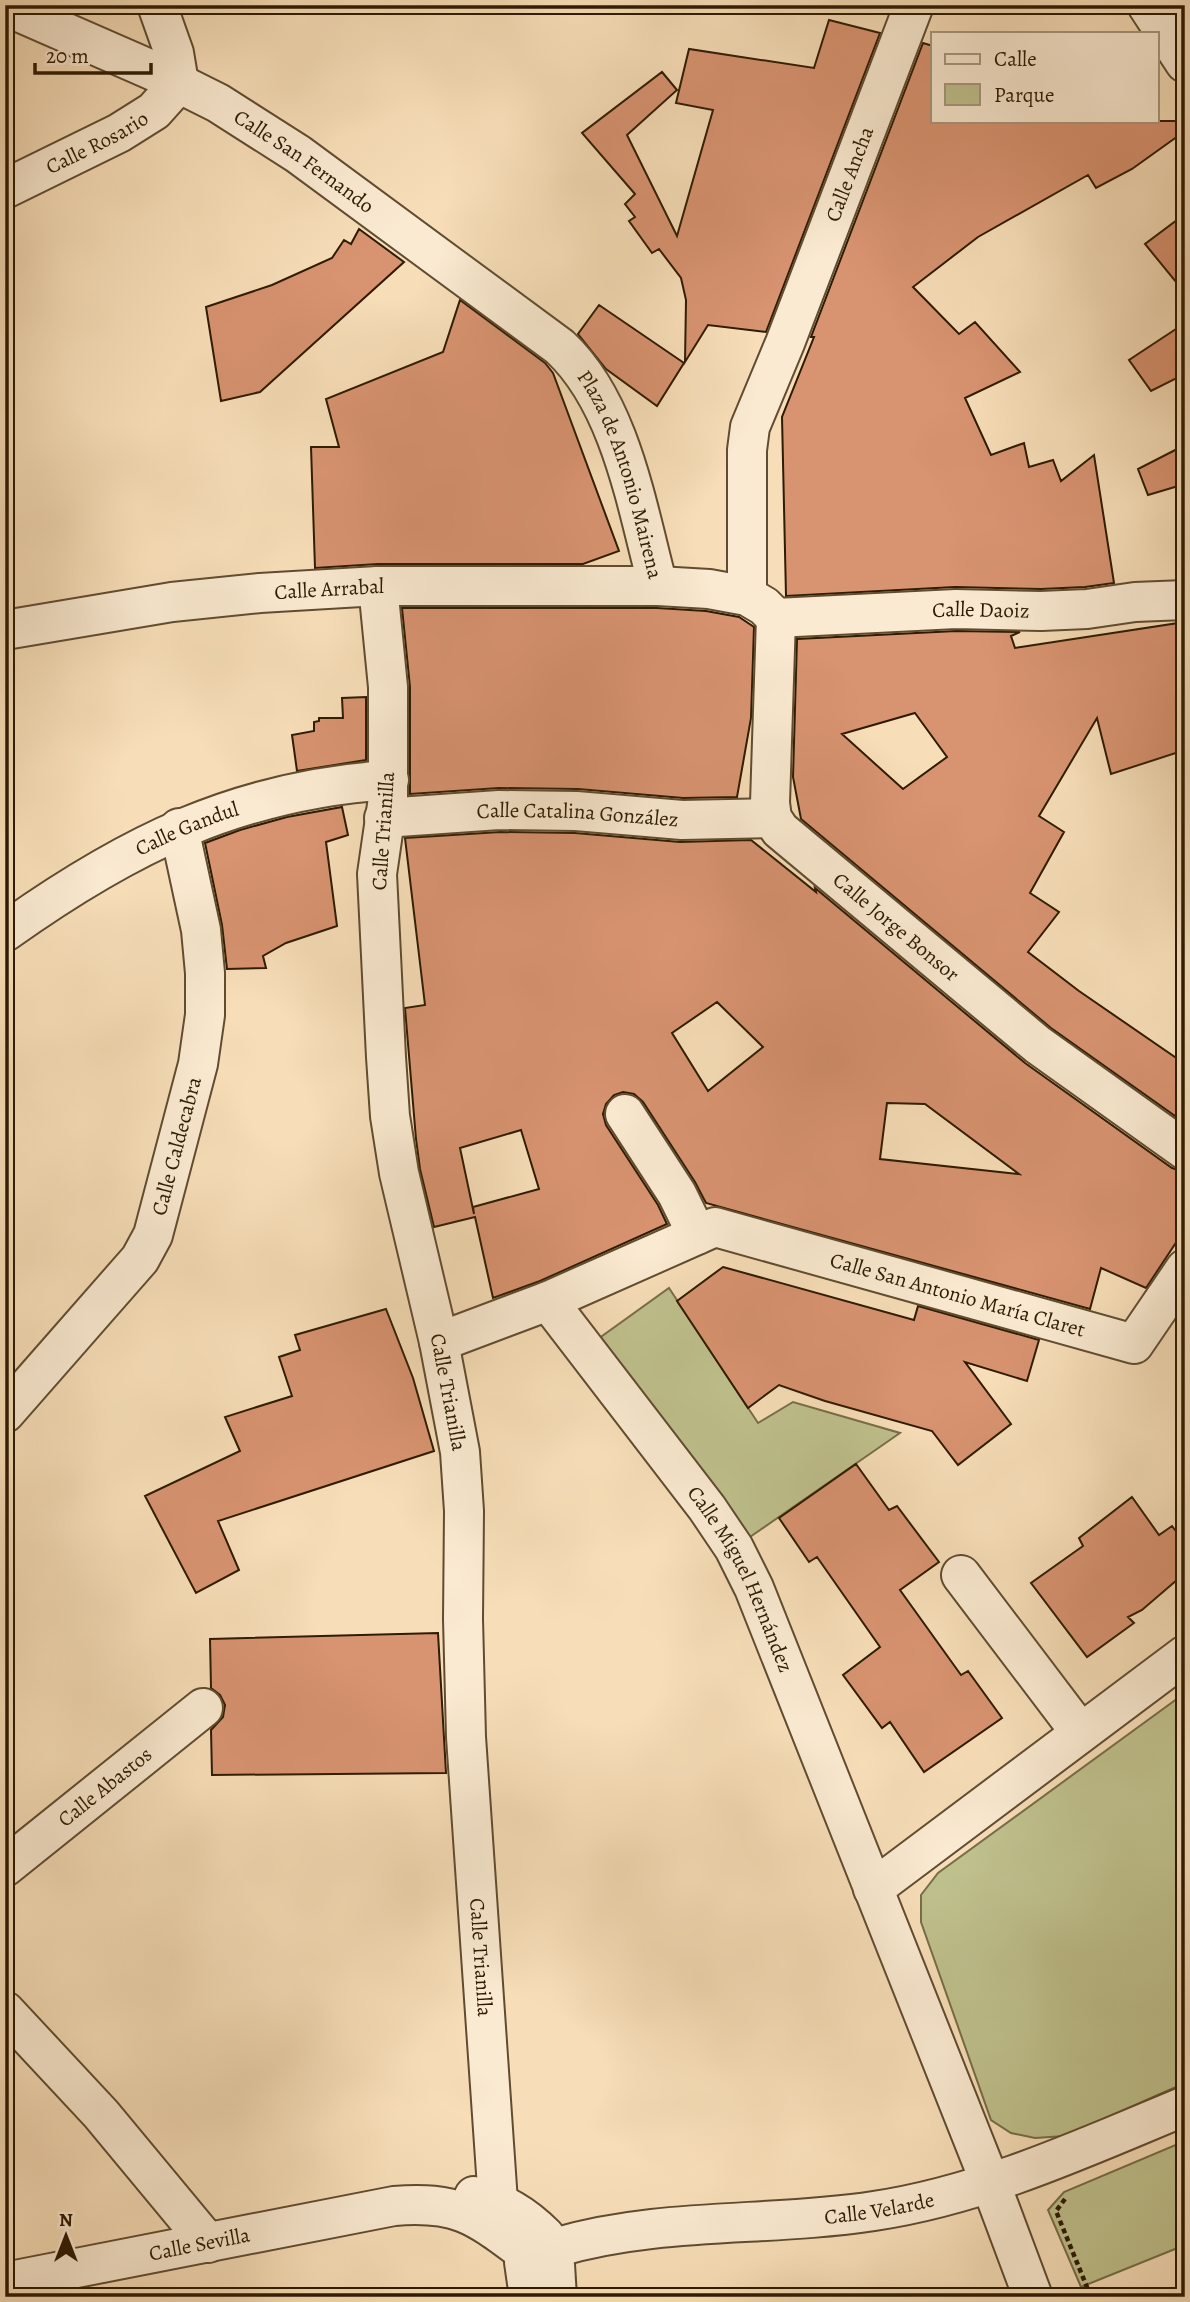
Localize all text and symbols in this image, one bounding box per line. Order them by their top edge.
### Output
scale bar [35,32,150,76]
legend [931,32,1158,122]
text: 20 m [46,42,89,70]
text: Calle [994,45,1037,73]
text: Parque [994,81,1054,109]
street label: Calle San Fernando [229,103,380,220]
street label: Calle Rosario [41,104,154,181]
street label: Calle Ancha [819,122,880,226]
street label: Plaza de Antonio Mairena [571,364,670,582]
street label: Calle Arrabal [273,572,384,606]
street label: Calle Daoiz [931,595,1030,625]
street label: Calle Trianilla [365,771,401,891]
street label: Calle Gandul [130,795,242,863]
street label: Calle Catalina González [476,796,680,834]
street label: Calle Jorge Bonsor [827,866,965,988]
street label: Calle Caldecabra [145,1074,208,1219]
street label: Calle San Antonio María Claret [827,1246,1088,1344]
street label: Calle Trianilla [423,1331,474,1453]
street label: Calle Miguel Hernández [681,1480,800,1676]
street label: Calle Abastos [52,1740,158,1833]
street label: Calle Trianilla [463,1897,499,2018]
street label: Calle Velarde [823,2185,937,2231]
north arrow [32,2200,102,2270]
text: N [59,2207,73,2233]
street label: Calle Sevilla [146,2220,252,2268]

